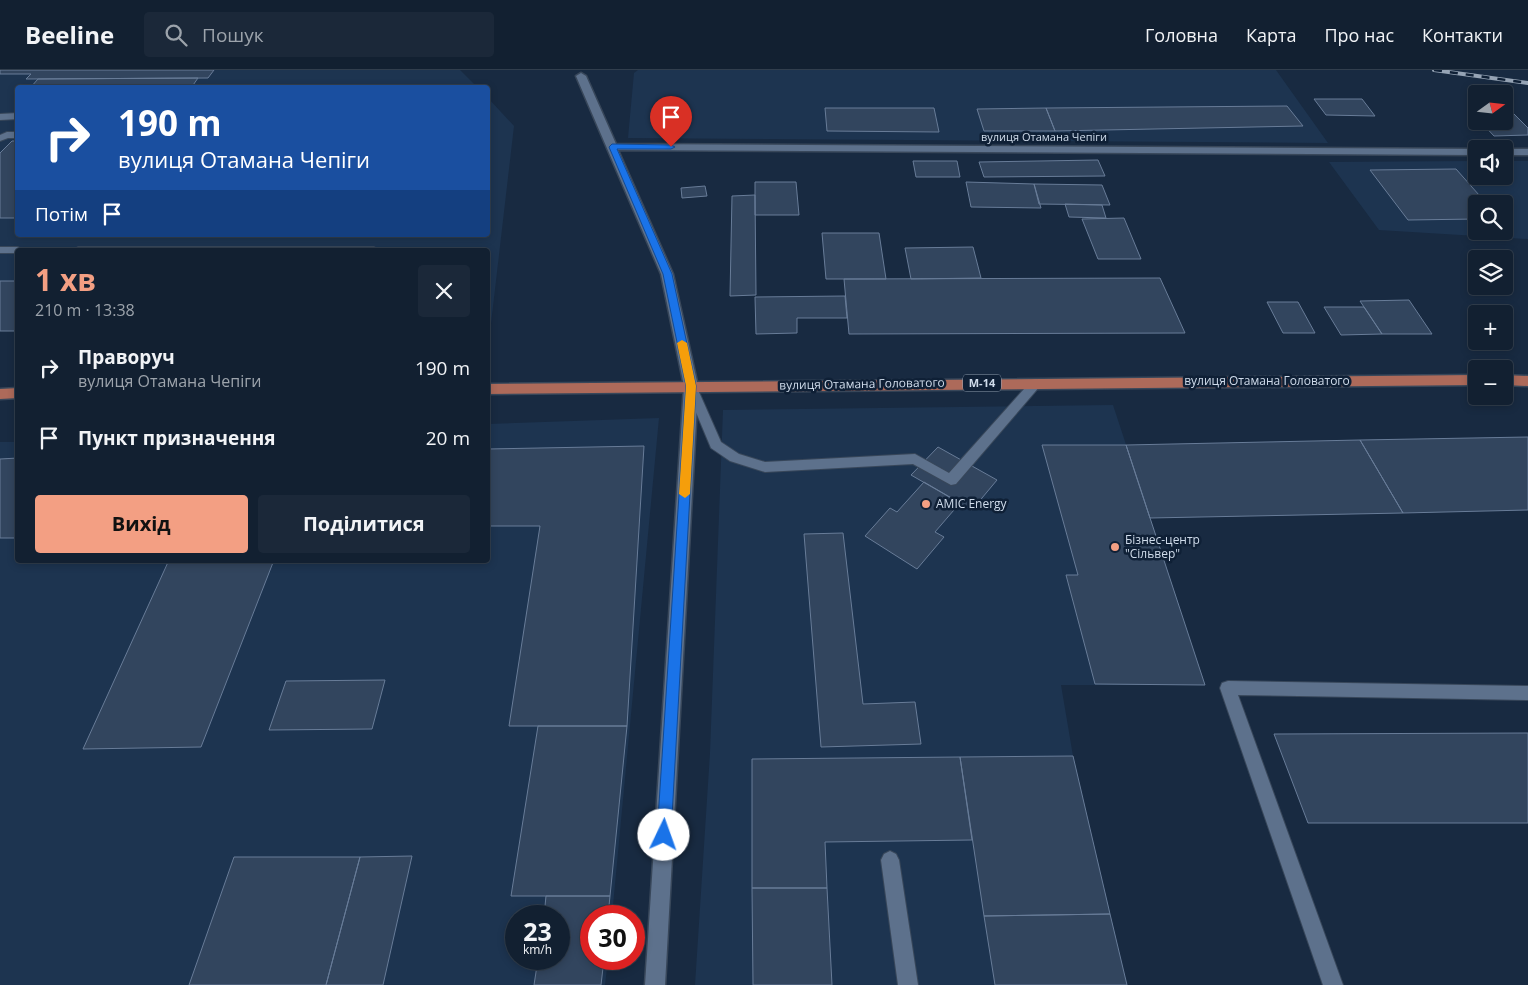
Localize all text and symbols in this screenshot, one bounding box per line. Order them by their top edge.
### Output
search box [144,12,494,57]
text: Beeline [25,18,114,51]
icon: search [162,21,190,49]
text: Пошук [202,22,264,48]
text: Головна [1145,23,1218,47]
text: Карта [1246,23,1296,47]
text: Про нас [1324,23,1394,47]
text: Контакти [1422,23,1503,47]
north arrow [1468,85,1512,130]
map controls [1468,85,1513,405]
pin [650,96,692,147]
text: 190 m [118,99,222,146]
icon: arrive [657,103,685,131]
icon: right [35,105,100,170]
street label: вулиця Отамана Чепіги [981,129,1107,144]
button: sound [1468,140,1513,185]
text: вулиця Отамана Чепіги [118,144,370,174]
button: search [1468,195,1513,240]
icon: arrive [98,200,126,228]
text: Потім [35,201,88,227]
button: layers [1468,250,1513,295]
text: 1 хв [35,259,96,300]
button: close [418,265,470,317]
text: 210 m · 13:38 [35,299,135,321]
button: + [1468,305,1513,350]
text: Праворуч [78,344,175,370]
icon: right [35,354,63,382]
text: 190 m [415,355,470,381]
button: − [1468,360,1513,405]
text: вулиця Отамана Чепіги [78,370,261,392]
street label: вулиця Отамана Головатого [1184,372,1350,389]
street label: вулиця Отамана Головатого [779,374,945,393]
road number: М-14 [963,374,1001,392]
icon: arrive [35,424,63,452]
text: Пункт призначення [78,425,276,451]
text: 20 m [426,425,470,451]
button: Вихід [35,495,248,553]
button: Поділитися [258,495,470,553]
place label: AMIC Energy [936,495,1008,512]
marker: AMIC Energy [920,498,932,510]
place label: Бізнес-центр "Сільвер" [1125,531,1200,562]
marker: Бізнес-центр "Сільвер" [1109,541,1121,553]
position arrow [637,808,689,860]
speed limit sign: 30 [580,905,645,970]
text: 23 [523,914,552,948]
text: km/h [523,941,552,958]

